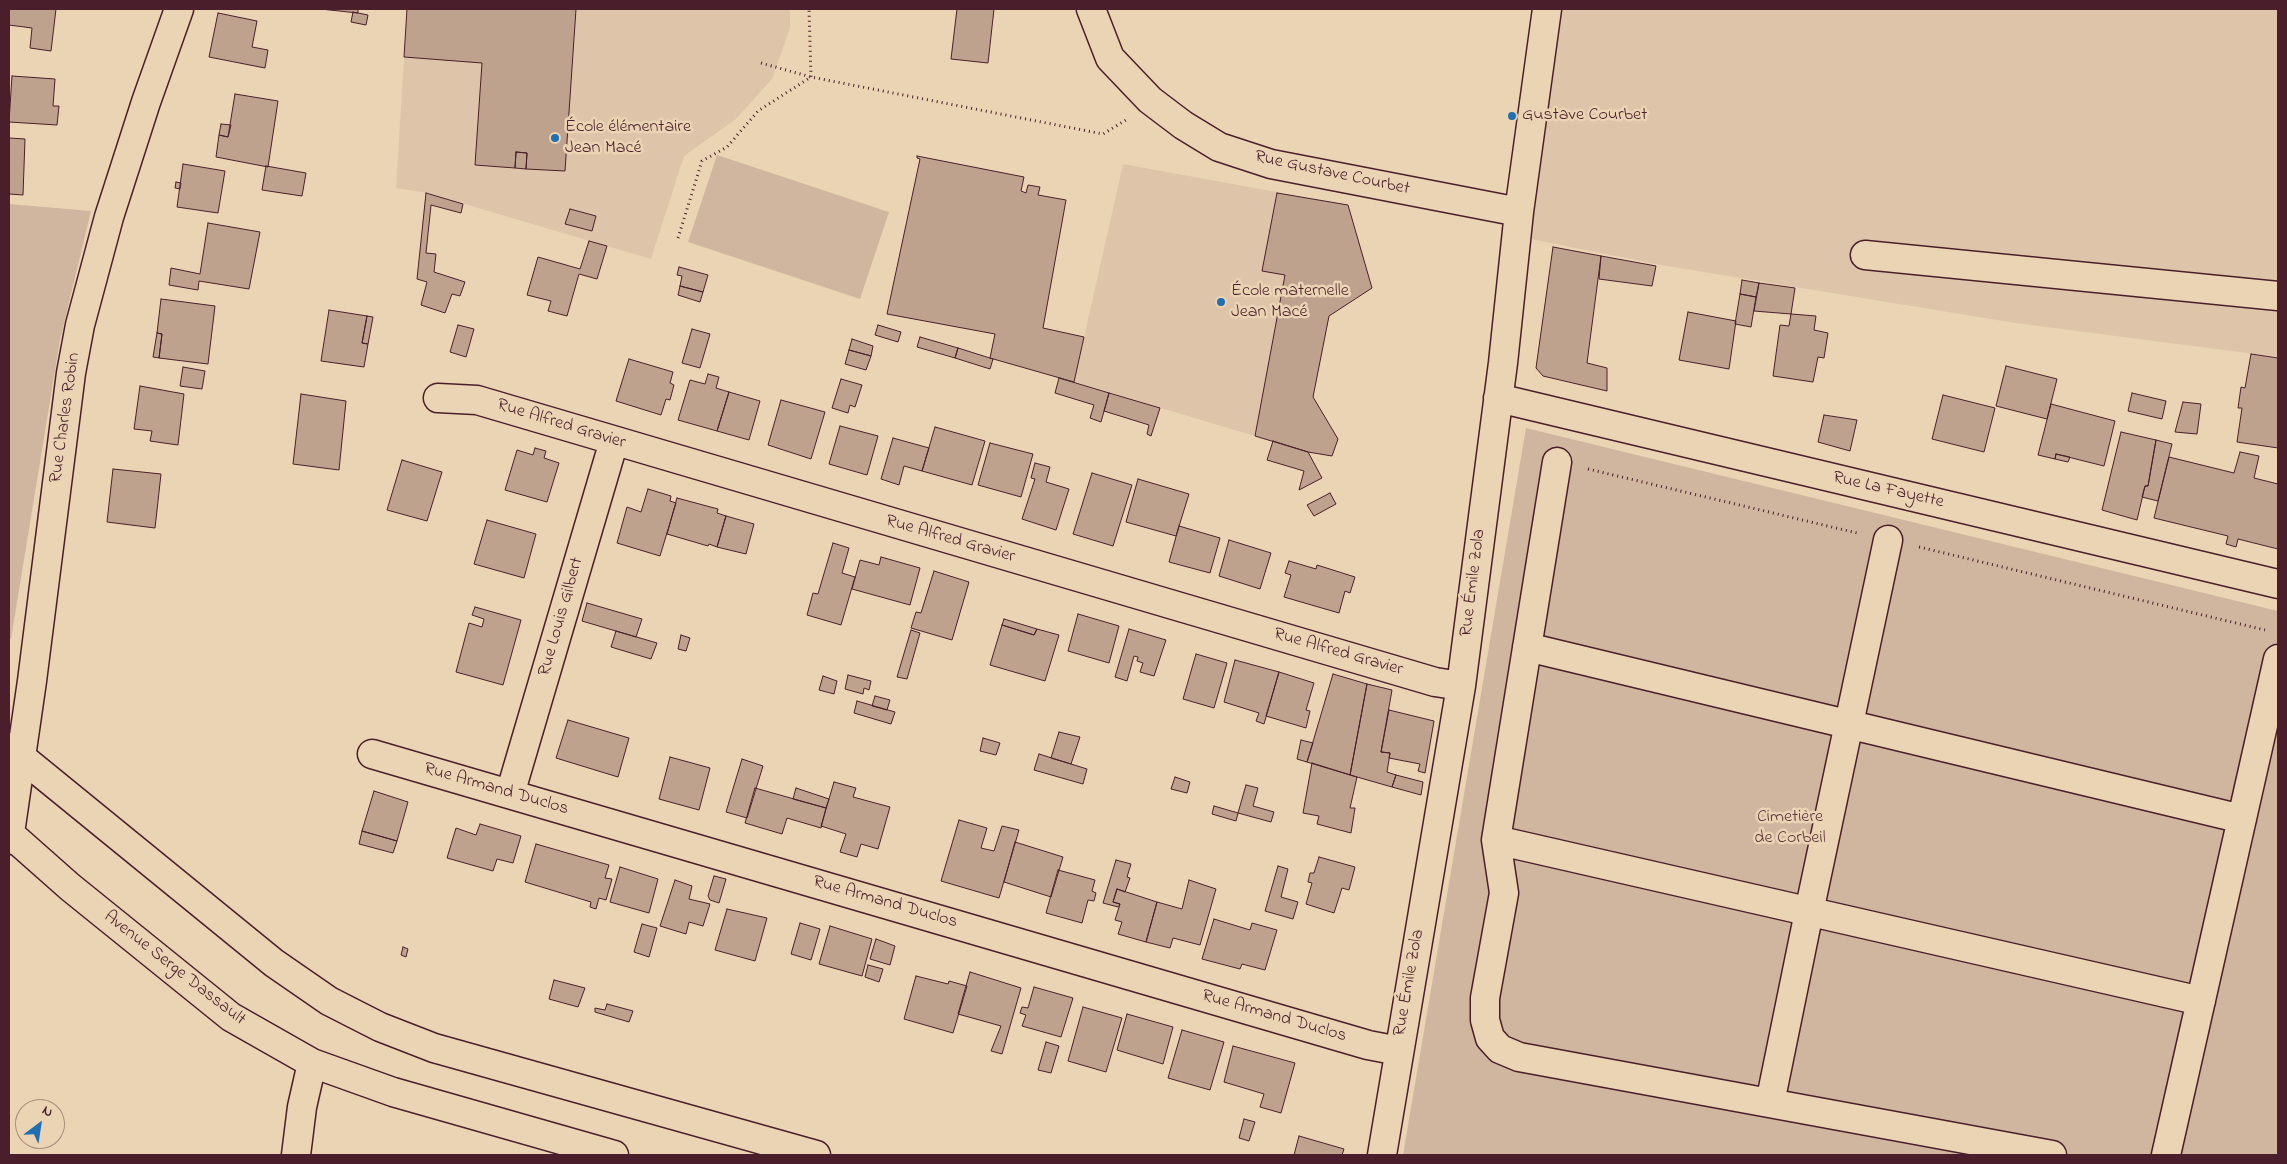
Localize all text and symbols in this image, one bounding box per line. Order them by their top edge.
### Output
place label: Gustave Courbet [1522,105,1647,127]
marker: Gustave Courbet [1506,110,1518,122]
place label: École élémentaire Jean Macé [565,117,691,160]
marker: École élémentaire Jean Macé [549,132,561,144]
street label: Rue Gustave Courbet [1253,147,1411,201]
place label: École maternelle Jean Macé [1231,281,1349,324]
marker: École maternelle Jean Macé [1215,296,1227,308]
street label: Rue Charles Robin [46,351,86,485]
street label: Rue Alfred Gravier [494,395,628,455]
street label: Rue La Fayette [1830,468,1946,514]
street label: Rue Alfred Gravier [883,511,1017,569]
street label: Rue Émile Zola [1457,528,1491,638]
street label: Rue Louis Gilbert [535,555,589,679]
street label: Rue Alfred Gravier [1271,624,1405,682]
street label: Rue Armand Duclos [421,759,571,821]
park label: Cimetière de Corbeil [1754,807,1826,850]
street label: Rue Armand Duclos [810,872,960,934]
street label: Avenue Serge Dassault [99,907,249,1031]
street label: Rue Émile Zola [1390,928,1430,1038]
street label: Rue Armand Duclos [1199,986,1349,1048]
north arrow [15,1099,65,1149]
text: N [38,1100,57,1123]

